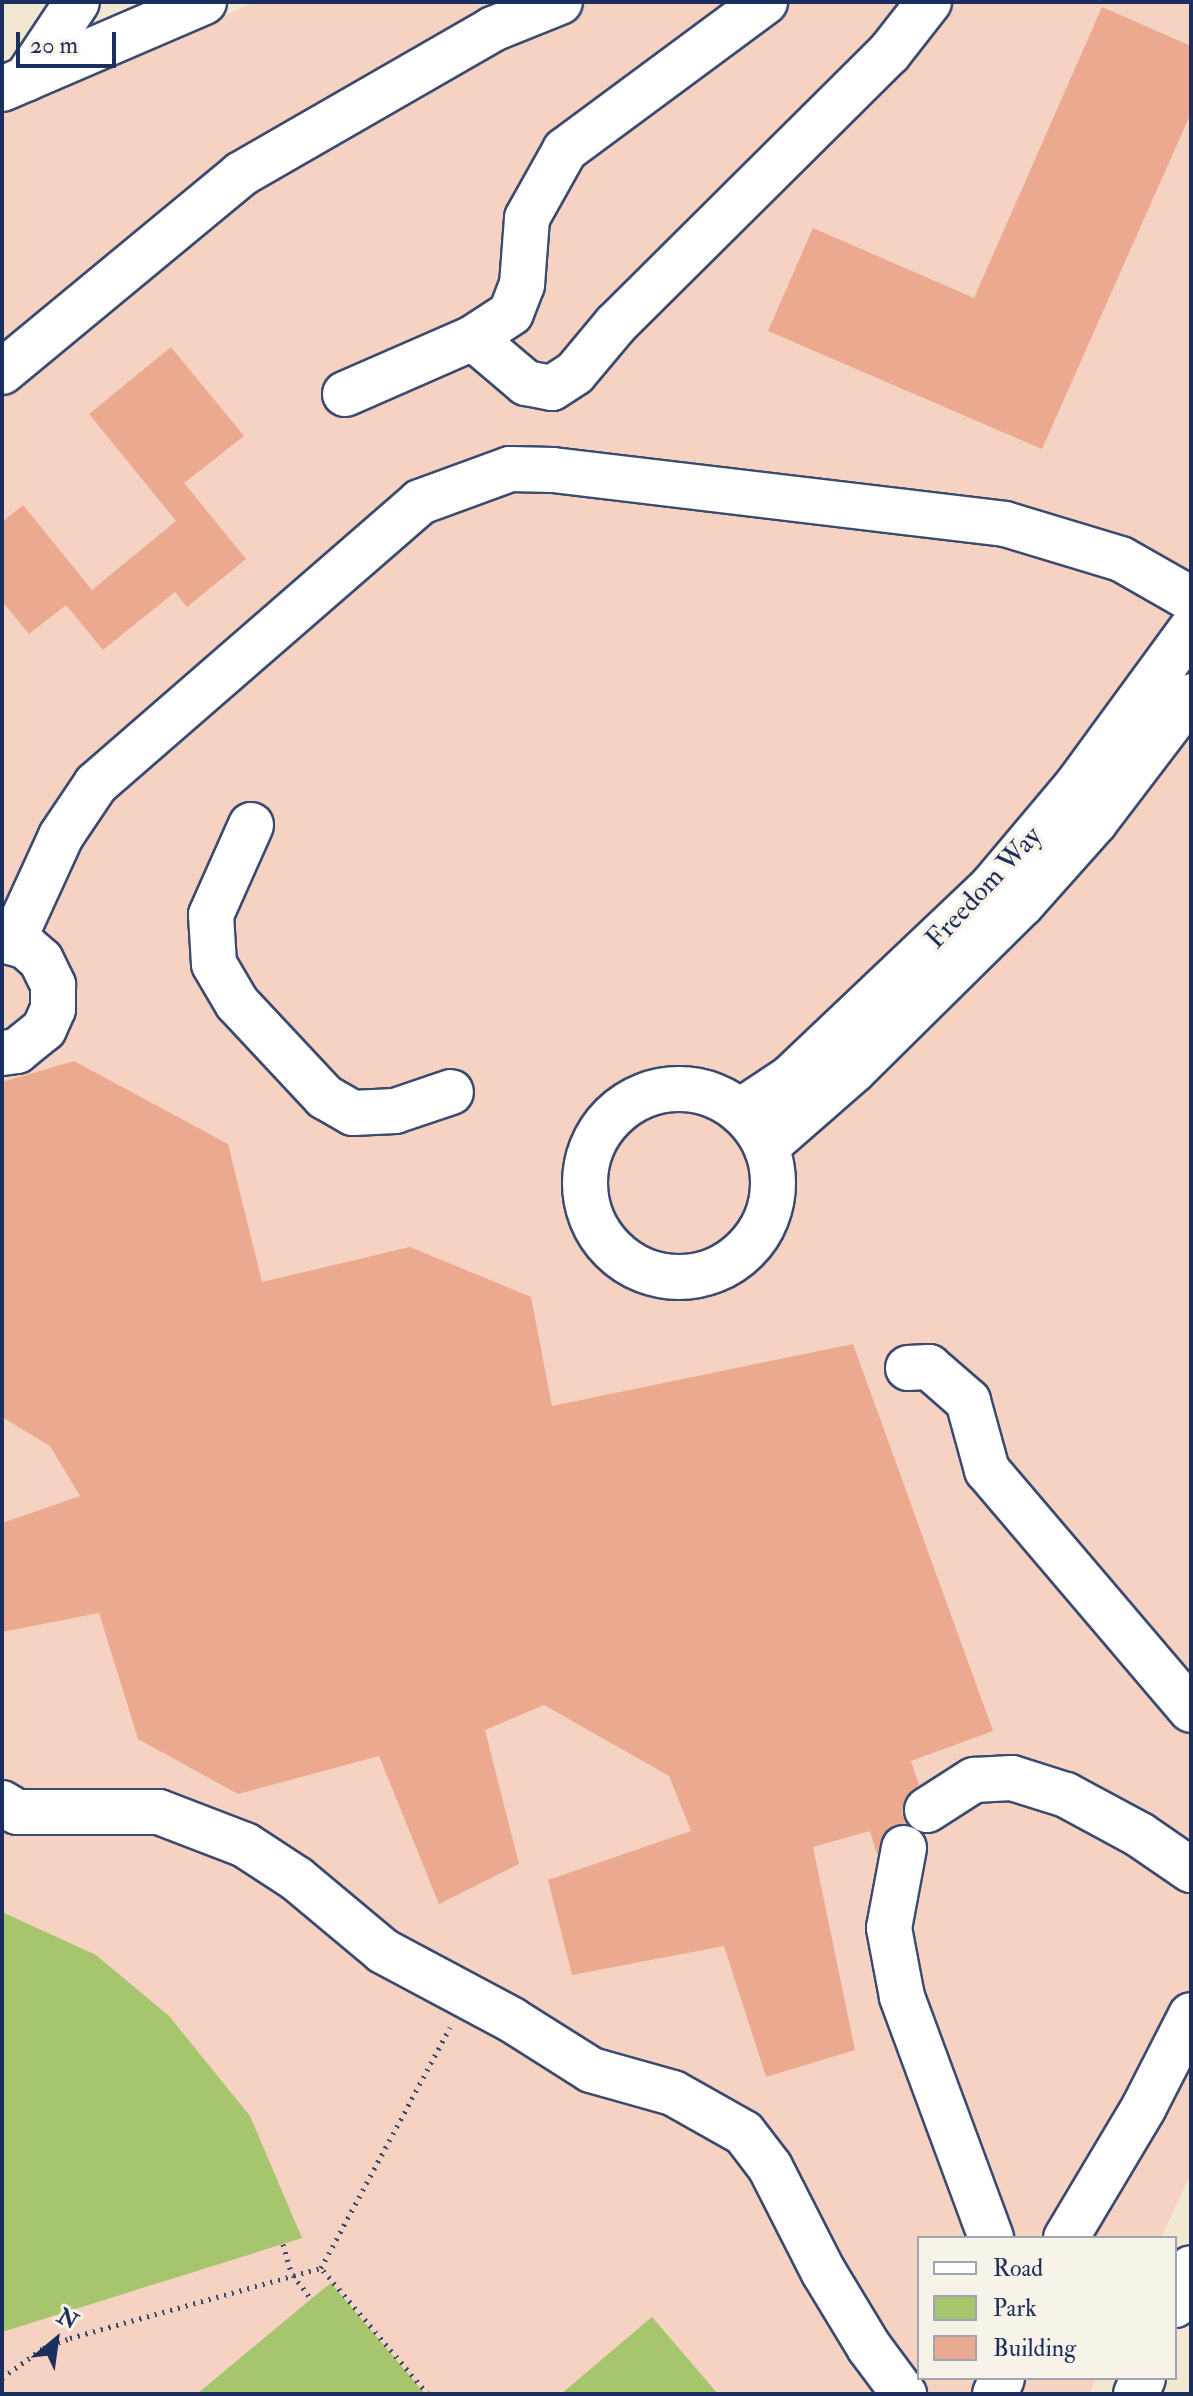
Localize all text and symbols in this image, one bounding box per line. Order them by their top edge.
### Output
scale bar [20,16,120,66]
text: 20 m [30,30,78,61]
street label: Freedom Way [919,820,1049,956]
legend [917,2236,1177,2380]
text: Road [993,2253,1043,2284]
text: Park [993,2293,1037,2324]
north arrow [16,2300,96,2380]
text: N [52,2302,83,2336]
text: Building [993,2333,1076,2364]

